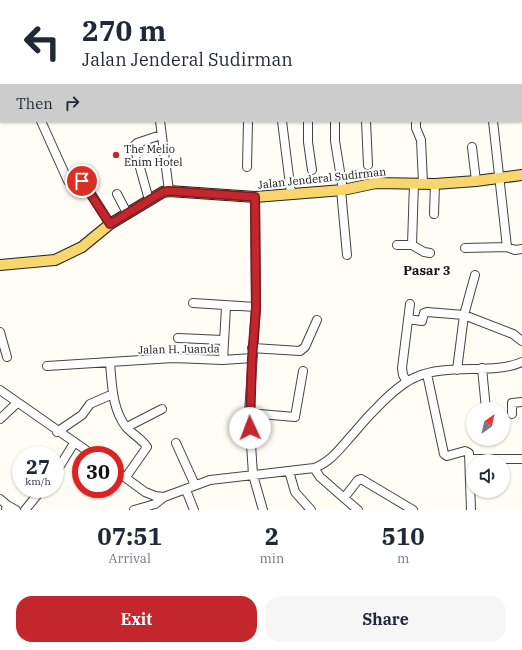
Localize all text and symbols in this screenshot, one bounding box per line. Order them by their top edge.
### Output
text: 270 m [82,12,166,49]
icon: left [16,16,68,68]
text: Jalan Jenderal Sudirman [82,48,293,71]
icon: right [61,92,83,114]
text: Then [16,94,53,113]
place label: The Melio Enim Hotel [124,142,183,169]
marker: The Melio Enim Hotel [111,150,121,160]
pin [65,164,99,198]
street label: Jalan Jenderal Sudirman [257,164,387,192]
icon: arrive [71,170,93,192]
district label: Pasar 3 [403,262,451,279]
street label: Jalan H. Juanda [138,341,220,357]
north arrow [466,402,510,446]
map controls [466,402,510,498]
position arrow [229,407,271,449]
speed limit sign: 30 [72,446,124,498]
text: 27 [26,453,50,480]
button: sound [466,454,510,498]
text: km/h [25,475,51,488]
text: 07:51 [97,520,162,552]
text: 2 [265,520,279,552]
text: 510 [382,520,425,552]
text: Arrival [109,550,151,567]
text: min [259,550,284,567]
text: m [397,550,409,567]
button: Exit [16,596,257,642]
button: Share [265,596,506,642]

